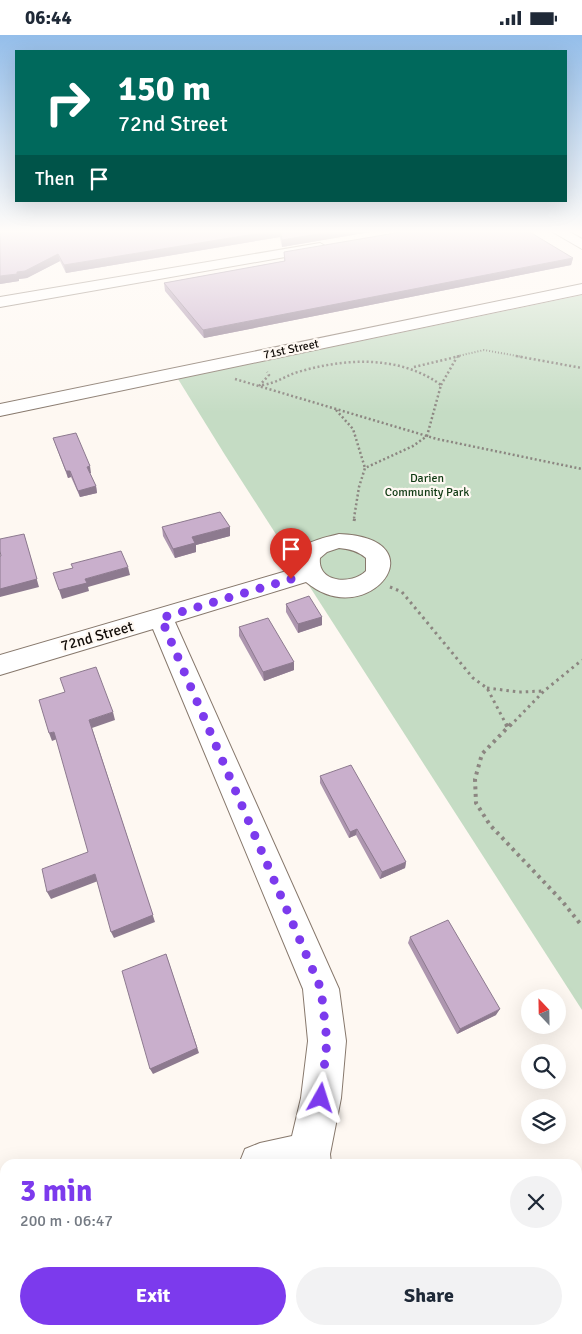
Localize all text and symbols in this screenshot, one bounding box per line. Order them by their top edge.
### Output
text: 06:44 [25,6,72,30]
text: 150 m [118,67,211,110]
icon: right [35,70,100,135]
text: 72nd Street [118,110,228,137]
icon: arrive [85,165,113,193]
text: Then [35,167,75,191]
street label: 71st Street [262,336,320,363]
park label: Darien Community Park [385,471,469,500]
pin [270,528,312,579]
icon: arrive [277,535,305,563]
street label: 72nd Street [59,617,135,655]
north arrow [521,989,566,1034]
map controls [521,989,566,1144]
button: search [521,1044,566,1089]
position arrow [294,1071,346,1123]
button: layers [521,1099,566,1144]
text: 3 min [20,1173,92,1210]
button: close [510,1176,562,1228]
text: 200 m · 06:47 [20,1211,113,1231]
button: Exit [20,1267,286,1325]
button: Share [296,1267,562,1325]

